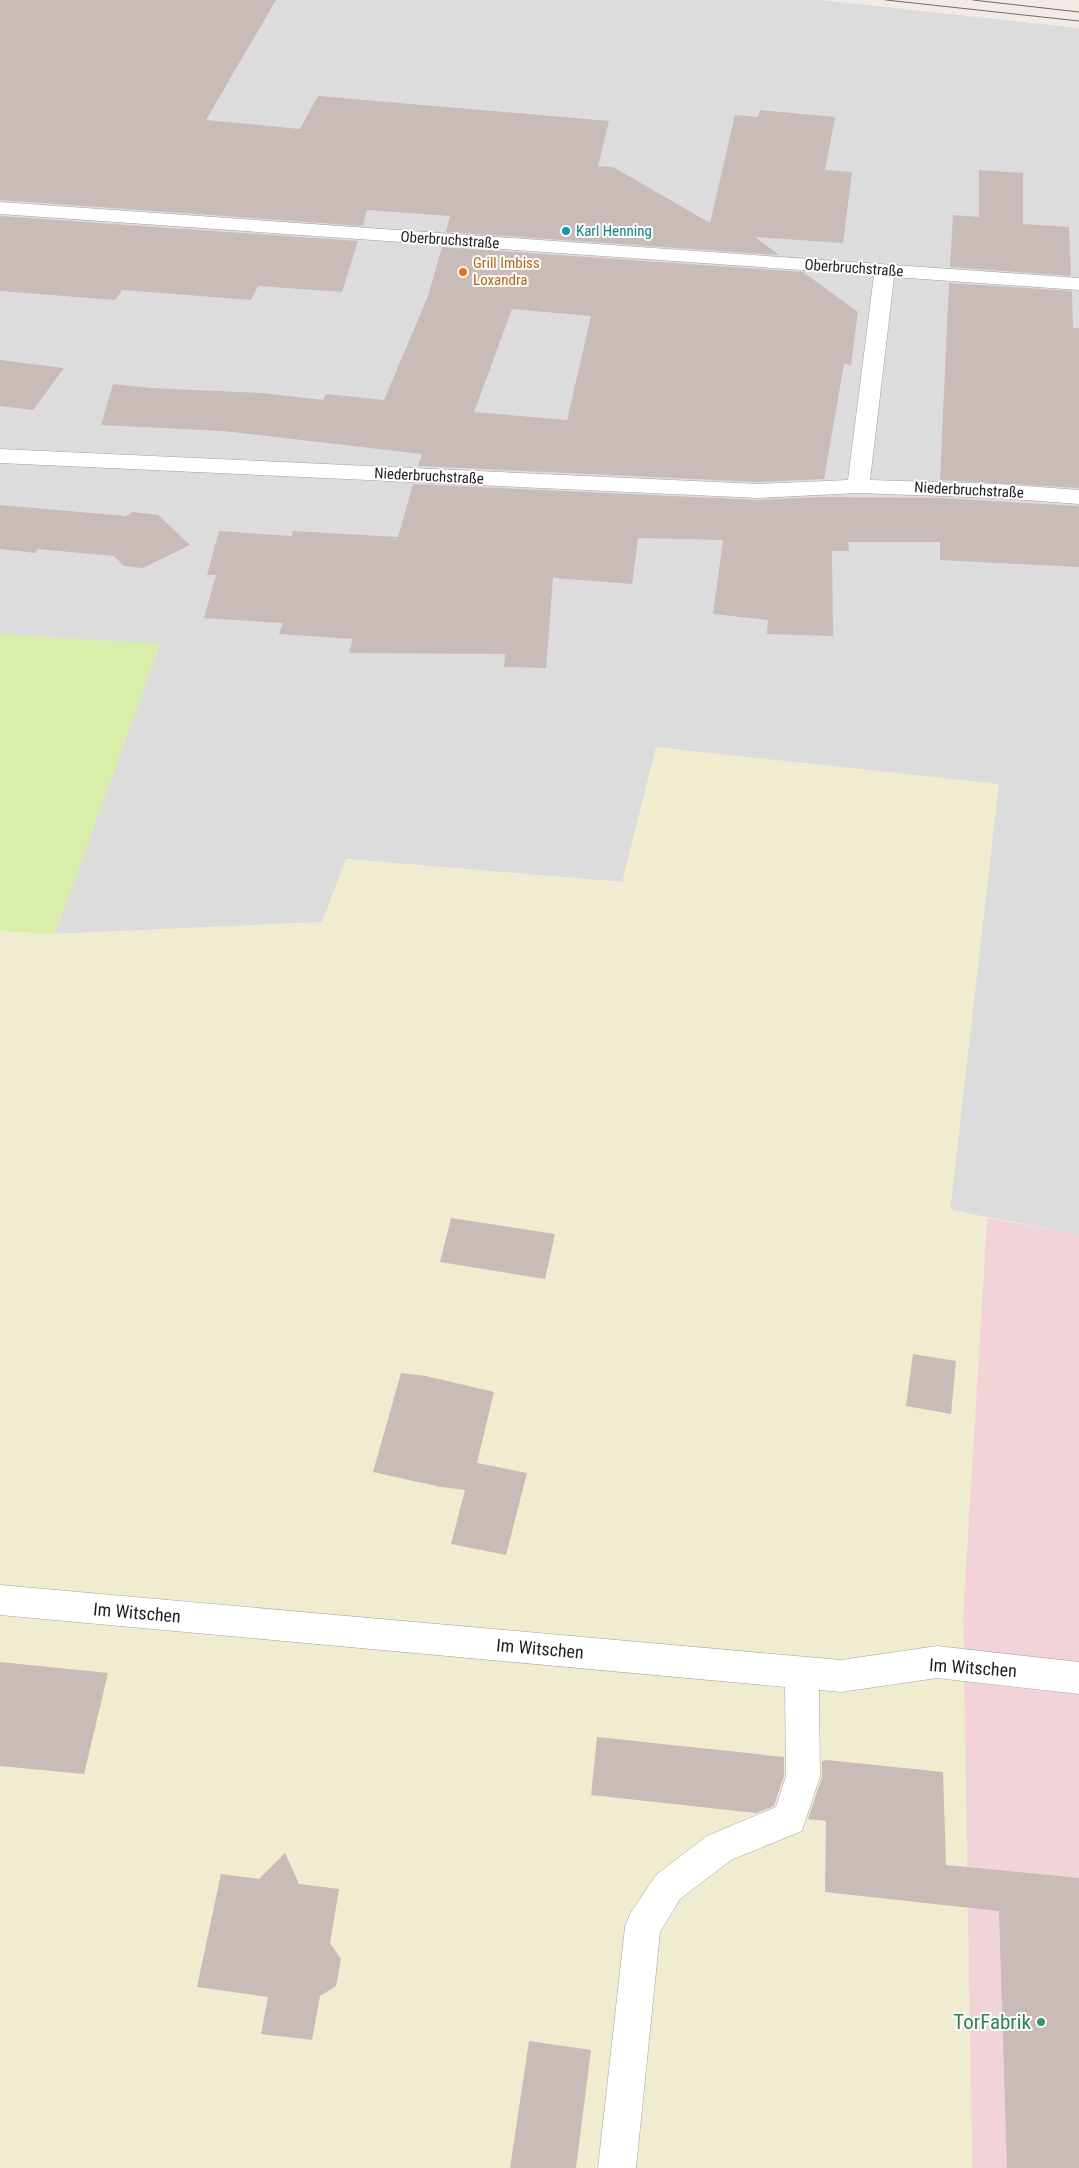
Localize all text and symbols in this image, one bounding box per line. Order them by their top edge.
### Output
place label: Karl Henning [576,222,652,240]
marker: Karl Henning [560,225,572,237]
street label: Oberbruchstraße [400,228,500,252]
place label: Grill Imbiss Loxandra [473,254,540,289]
street label: Oberbruchstraße [804,256,904,280]
marker: Grill Imbiss Loxandra [457,266,469,278]
street label: Niederbruchstraße [374,464,484,488]
street label: Niederbruchstraße [914,478,1024,502]
street label: Im Witschen [92,1598,182,1627]
street label: Im Witschen [495,1634,585,1663]
street label: Im Witschen [929,1654,1018,1681]
place label: TorFabrik [953,2010,1032,2034]
marker: TorFabrik [1035,2016,1047,2028]

